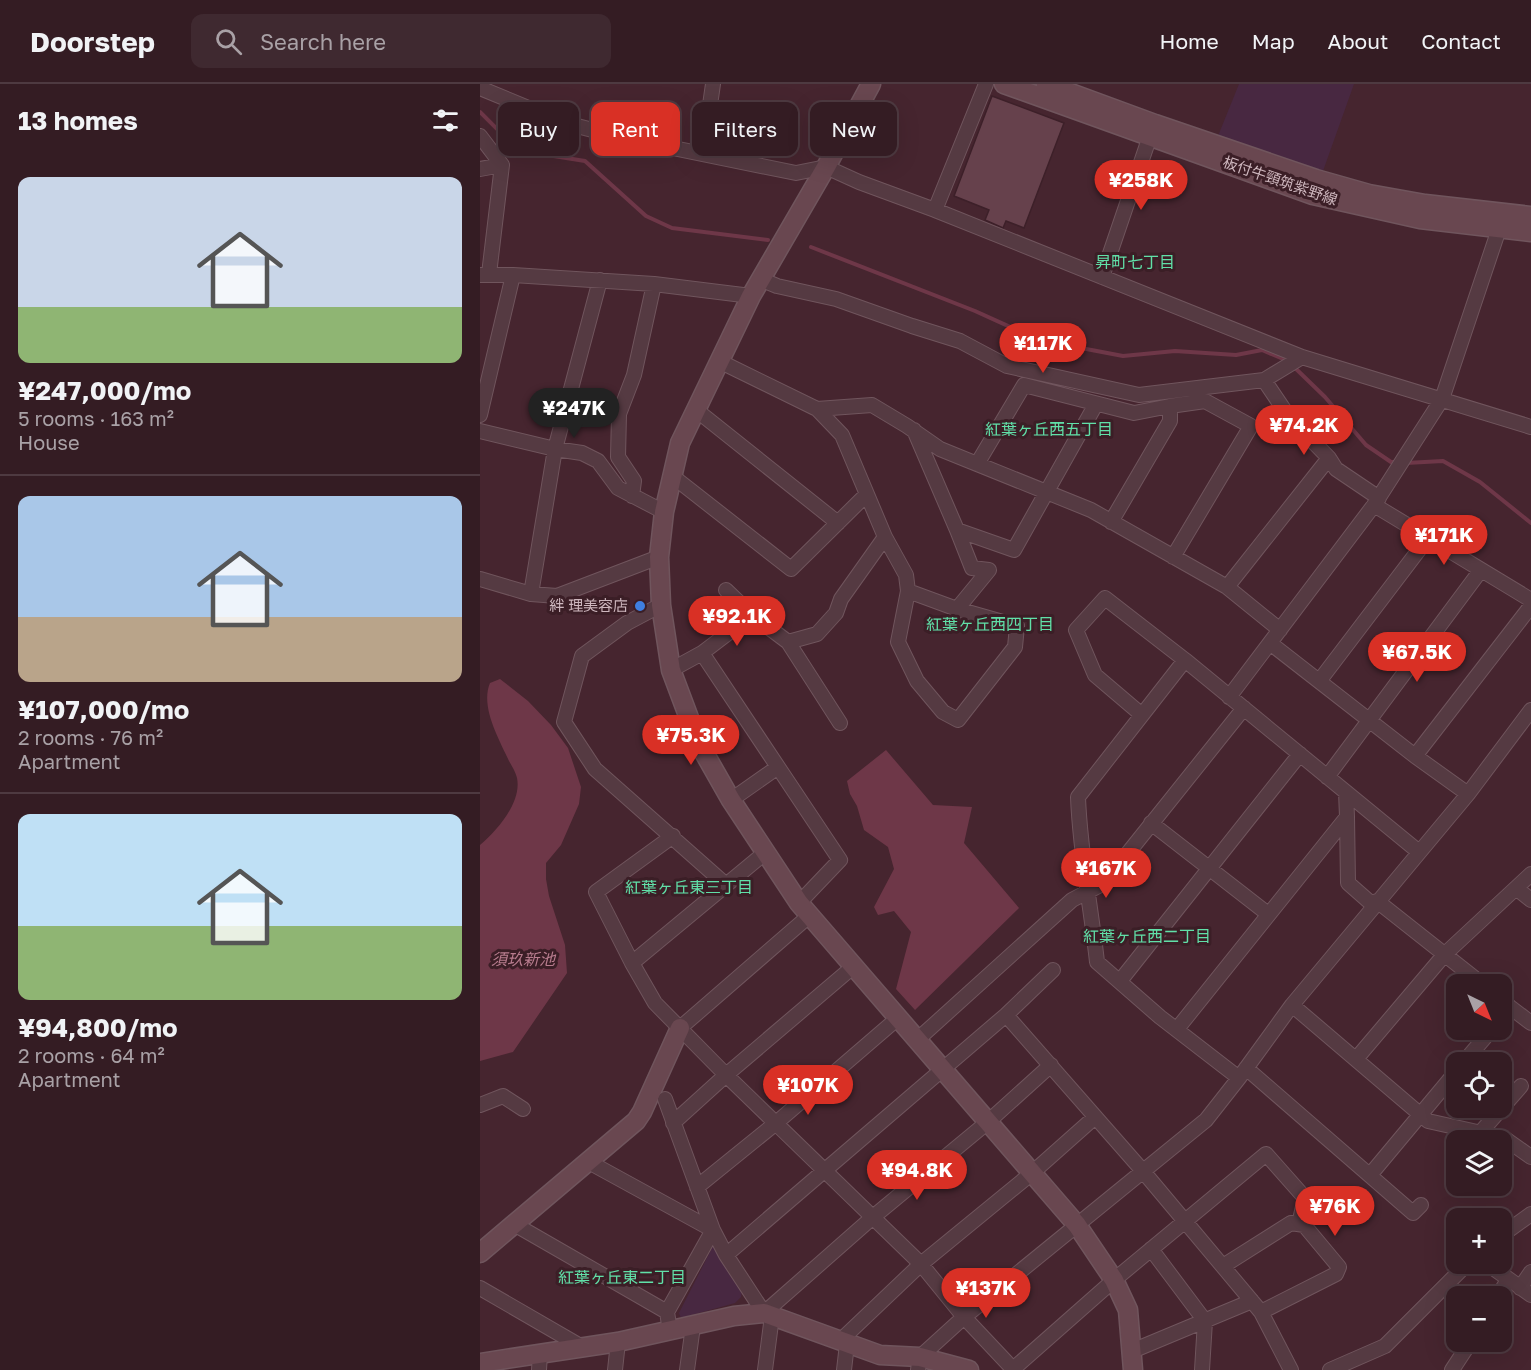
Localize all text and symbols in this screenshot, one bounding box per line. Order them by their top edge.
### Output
search box [191,14,611,68]
text: Doorstep [30,25,155,58]
icon: search [212,25,245,58]
text: Search here [260,28,386,55]
text: Home [1159,28,1219,54]
text: Map [1252,28,1295,54]
text: About [1328,28,1388,54]
text: Contact [1421,28,1501,54]
chip: Buy [498,102,579,156]
chip: Rent [591,102,680,156]
chip: Filters [692,102,798,156]
chip: New [810,102,897,156]
icon: filters [429,104,462,137]
text: 13 homes [18,105,138,136]
street label: 板付牛頸筑紫野線 [1221,152,1340,208]
pin: ¥258K [1099,160,1183,211]
text: ¥258K [1109,167,1173,191]
icon: home [186,216,294,324]
district label: 昇町七丁目 [1095,252,1175,272]
pin: ¥117K [1001,323,1085,374]
text: ¥117K [1013,330,1073,354]
text: ¥247,000/mo [18,375,191,406]
pin: ¥247K [532,388,616,439]
text: ¥247K [542,395,606,419]
pin: ¥74.2K [1255,405,1353,456]
text: 5 rooms · 163 m² [18,406,174,430]
text: ¥74.2K [1269,412,1339,436]
district label: 紅葉ヶ丘西五丁目 [985,419,1113,439]
text: House [18,430,80,454]
pin: ¥171K [1402,515,1486,566]
text: ¥171K [1414,522,1474,546]
icon: home [186,535,294,643]
place label: 絆 理美容店 [549,596,628,614]
pin: ¥92.1K [688,596,786,647]
marker: 絆 理美容店 [633,599,647,613]
text: ¥92.1K [702,603,772,627]
district label: 紅葉ヶ丘西四丁目 [926,614,1054,634]
pin: ¥67.5K [1368,632,1466,683]
text: ¥67.5K [1382,639,1452,663]
text: ¥107,000/mo [18,694,189,725]
pin: ¥75.3K [642,715,740,766]
text: ¥75.3K [656,722,726,746]
text: 2 rooms · 76 m² [18,725,163,749]
text: Apartment [18,749,121,773]
pin: ¥167K [1064,848,1148,899]
icon: home [186,853,294,961]
text: ¥167K [1075,855,1137,879]
district label: 紅葉ヶ丘東三丁目 [625,877,753,897]
district label: 紅葉ヶ丘西二丁目 [1083,926,1211,946]
water label: 須玖新池 [491,949,557,969]
north arrow [1446,974,1512,1040]
map controls [1446,974,1512,1352]
text: ¥94,800/mo [18,1012,178,1043]
text: 2 rooms · 64 m² [18,1043,165,1067]
button: locate [1446,1052,1512,1118]
pin: ¥107K [766,1065,850,1116]
text: Apartment [18,1067,121,1091]
text: ¥107K [777,1072,839,1096]
button: layers [1446,1130,1512,1196]
pin: ¥94.8K [868,1150,966,1201]
text: ¥94.8K [881,1157,953,1181]
pin: ¥76K [1299,1186,1371,1237]
text: ¥76K [1309,1193,1361,1217]
button: + [1446,1208,1512,1274]
district label: 紅葉ヶ丘東二丁目 [558,1267,686,1287]
pin: ¥137K [944,1268,1028,1319]
text: ¥137K [955,1275,1017,1299]
button: − [1446,1286,1512,1352]

